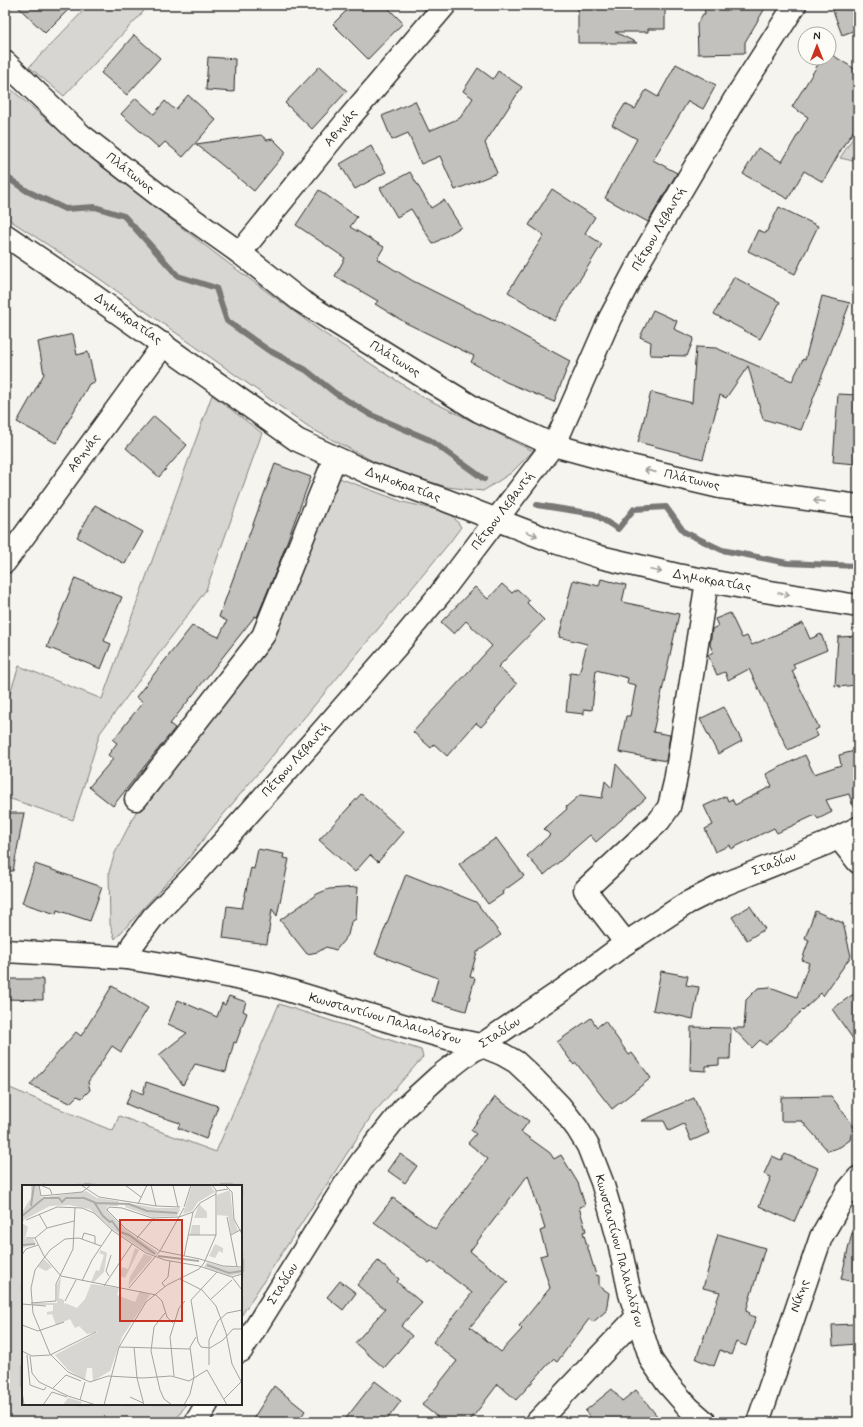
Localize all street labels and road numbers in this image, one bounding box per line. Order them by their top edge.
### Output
street label: Αθηνάς [321,105,362,150]
street label: Πλάτωνος [102,149,158,197]
street label: Πέτρου Λεβαντή [628,184,690,274]
street label: Δημοκρατίας [91,289,165,349]
street label: Πλάτωνος [366,337,424,381]
street label: Αθηνάς [64,430,104,476]
street label: Δημοκρατίας [363,464,443,507]
street label: Πλάτωνος [662,465,722,495]
street label: Πέτρου Λεβαντή [468,468,538,554]
street label: Δημοκρατίας [672,566,753,596]
street label: Πέτρου Λεβαντή [258,719,334,801]
street label: Σταδίου [749,848,799,880]
street label: Κωνσταντίνου Παλαιολόγου [307,989,463,1049]
street label: Σταδίου [476,1013,524,1053]
street label: Κωνσταντίνου Παλαιολόγου [590,1173,648,1329]
street label: Σταδίου [264,1260,303,1308]
street label: Νίκης [786,1277,814,1315]

